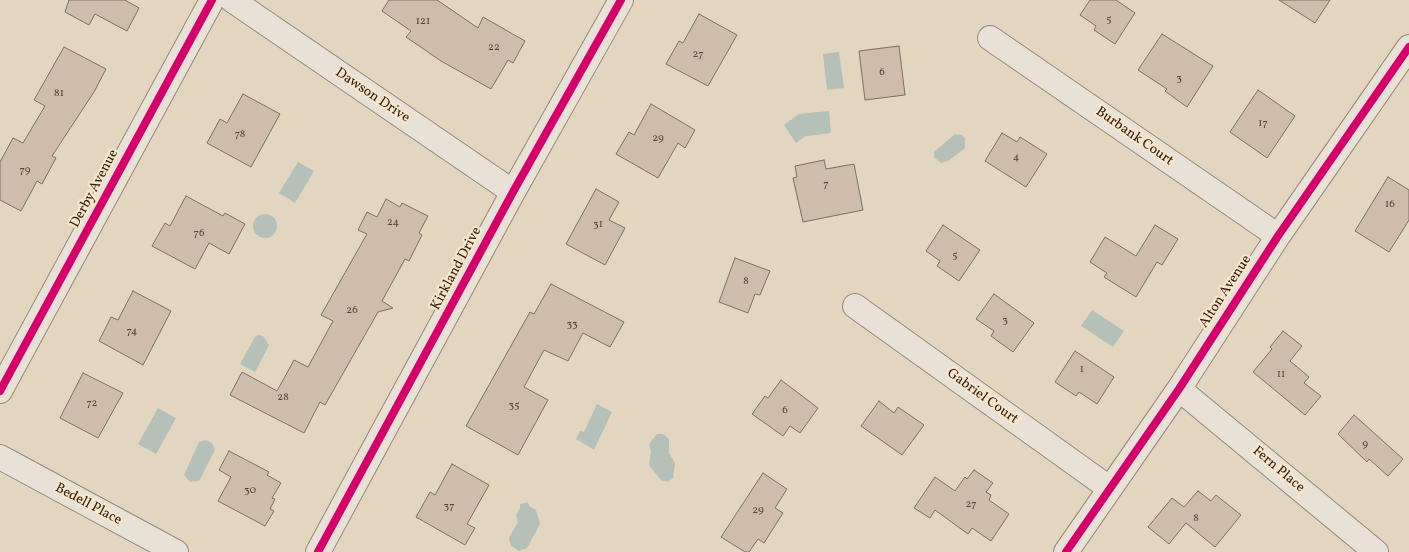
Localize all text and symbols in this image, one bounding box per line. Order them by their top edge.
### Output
house number: 5 [1106,13,1112,27]
house number: 121 [416,15,430,29]
house number: 22 [488,41,500,55]
house number: 27 [693,48,703,62]
street label: Dawson Drive [331,65,413,127]
house number: 6 [879,66,885,80]
house number: 3 [1176,72,1182,86]
house number: 81 [54,87,64,101]
street label: Burbank Court [1092,104,1176,170]
house number: 17 [1258,117,1268,131]
house number: 78 [235,128,245,142]
house number: 29 [652,132,664,146]
street label: Derby Avenue [67,147,123,231]
house number: 4 [1013,151,1019,165]
house number: 79 [20,164,30,178]
house number: 7 [823,178,829,192]
house number: 16 [1385,198,1395,212]
house number: 24 [387,216,399,230]
house number: 31 [593,218,603,232]
street label: Kirkland Drive [428,225,486,313]
house number: 76 [194,227,204,241]
house number: 5 [952,249,958,263]
street label: Alton Avenue [1196,253,1256,331]
house number: 8 [743,275,749,289]
house number: 26 [346,304,358,318]
house number: 3 [1002,314,1008,328]
house number: 33 [566,318,578,332]
house number: 74 [127,325,137,339]
house number: 1 [1080,363,1084,377]
street label: Gabriel Court [943,366,1021,428]
house number: 11 [1277,368,1285,382]
house number: 28 [277,391,289,405]
house number: 72 [86,397,98,411]
house number: 35 [509,399,519,413]
house number: 6 [782,404,788,418]
house number: 9 [1362,438,1368,452]
street label: Fern Place [1248,443,1308,497]
street label: Bedell Place [52,480,124,530]
house number: 30 [244,484,256,498]
house number: 27 [966,498,976,512]
house number: 37 [444,500,454,514]
house number: 29 [752,504,764,518]
house number: 8 [1193,512,1199,526]

